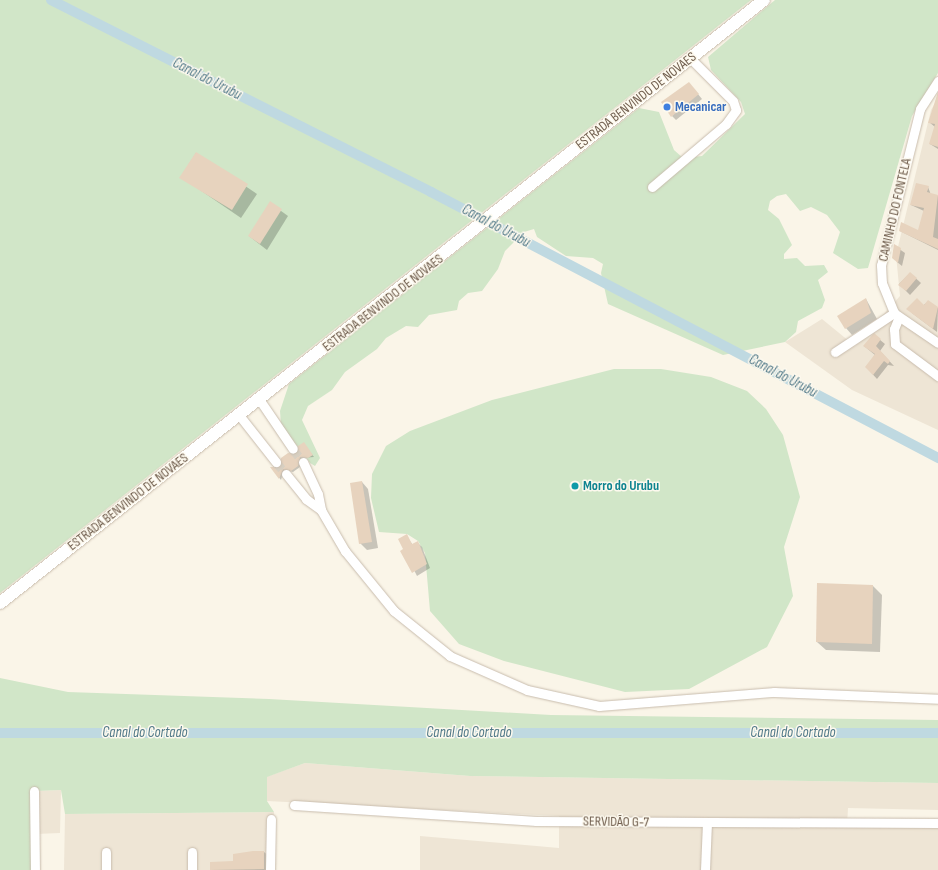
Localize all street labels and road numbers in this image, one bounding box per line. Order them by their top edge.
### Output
street label: ESTRADA BENVINDO DE NOVAES [572,49,700,153]
street label: CAMINHO DO FONTELA [875,157,915,263]
street label: ESTRADA BENVINDO DE NOVAES [319,251,447,355]
street label: ESTRADA BENVINDO DE NOVAES [64,450,192,554]
street label: SERVIDÃO G-7 [583,813,649,831]

